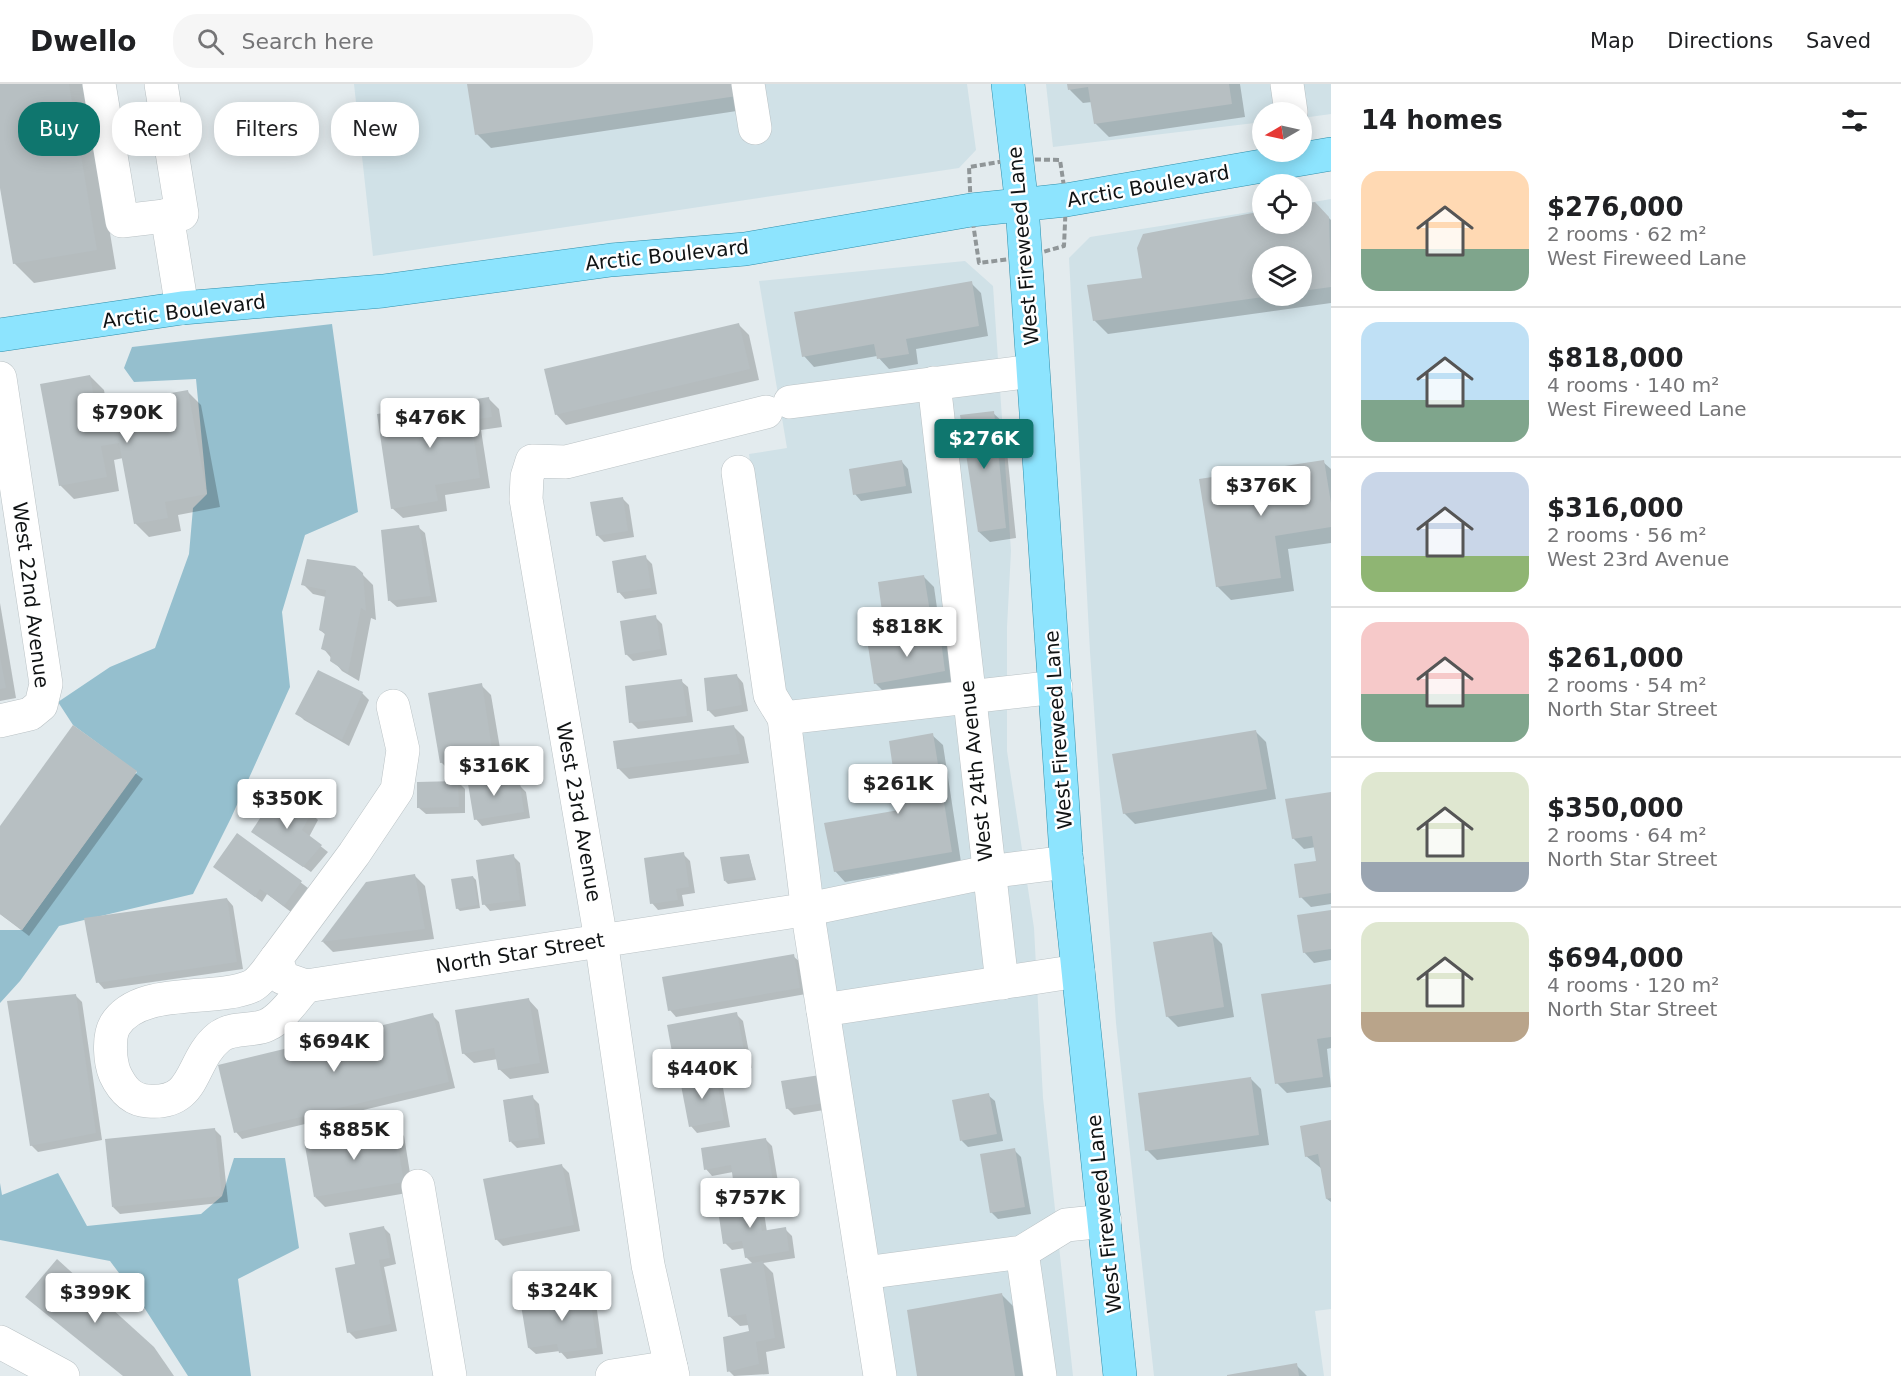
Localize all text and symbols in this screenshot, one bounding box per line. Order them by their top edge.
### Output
search box [173,14,593,68]
text: Dwello [30,25,137,58]
icon: search [194,25,227,58]
text: Search here [242,29,374,54]
text: Map [1590,29,1634,53]
text: Directions [1667,29,1773,53]
text: Saved [1806,29,1871,53]
chip: Buy [18,102,100,156]
chip: Rent [112,102,202,156]
chip: Filters [214,102,319,156]
chip: New [331,102,419,156]
north arrow [1252,102,1312,162]
map controls [1252,102,1312,306]
icon: filters [1838,104,1871,137]
text: 14 homes [1361,105,1503,135]
street label: West Fireweed Lane [1002,146,1044,346]
street label: Arctic Boulevard [1065,160,1231,212]
button: locate [1252,174,1312,234]
text: $276,000 [1547,192,1684,222]
icon: home [1409,195,1481,267]
text: 2 rooms · 62 m² [1547,222,1707,246]
street label: Arctic Boulevard [584,234,750,276]
button: layers [1252,246,1312,306]
text: West Fireweed Lane [1547,246,1747,270]
street label: Arctic Boulevard [101,289,267,333]
text: $818,000 [1547,343,1684,373]
icon: home [1409,346,1481,418]
text: 4 rooms · 140 m² [1547,373,1719,397]
pin: $790K [85,393,169,444]
text: West Fireweed Lane [1547,397,1747,421]
pin: $476K [388,398,472,449]
text: $790K [91,400,163,424]
text: $476K [394,405,466,429]
pin: $276K [942,419,1026,470]
text: $276K [948,426,1020,450]
pin: $376K [1219,466,1303,517]
text: $376K [1225,473,1297,497]
text: $316,000 [1547,493,1684,523]
icon: home [1409,496,1481,568]
street label: West 22nd Avenue [8,501,54,689]
text: 2 rooms · 56 m² [1547,523,1707,547]
text: West 23rd Avenue [1547,547,1729,571]
pin: $818K [865,607,949,658]
text: $818K [871,614,943,638]
street label: West Fireweed Lane [1039,630,1077,830]
text: $261,000 [1547,643,1684,673]
icon: home [1409,646,1481,718]
text: 2 rooms · 54 m² [1547,673,1707,697]
street label: West 24th Avenue [955,679,997,863]
text: North Star Street [1547,697,1717,721]
street label: West 23rd Avenue [551,720,607,904]
pin: $316K [452,746,536,797]
text: $316K [458,753,530,777]
pin: $261K [856,764,940,815]
text: $261K [862,771,934,795]
pin: $350K [245,779,329,830]
text: $350K [251,786,323,810]
text: $350,000 [1547,793,1684,823]
icon: home [1409,796,1481,868]
text: 2 rooms · 64 m² [1547,823,1707,847]
text: North Star Street [1547,847,1717,871]
street label: North Star Street [434,928,606,978]
text: $694,000 [1547,943,1684,973]
icon: home [1409,946,1481,1018]
text: 4 rooms · 120 m² [1547,973,1719,997]
text: North Star Street [1547,997,1717,1021]
pin: $694K [292,1022,376,1073]
text: $694K [298,1029,370,1053]
pin: $440K [660,1049,744,1100]
text: $440K [666,1056,738,1080]
pin: $885K [312,1110,396,1161]
street label: West Fireweed Lane [1082,1113,1126,1315]
text: $885K [318,1117,390,1141]
pin: $757K [708,1178,792,1229]
text: $757K [714,1185,786,1209]
pin: $324K [520,1271,604,1322]
pin: $399K [53,1273,137,1324]
text: $324K [526,1278,598,1302]
text: $399K [59,1280,131,1304]

